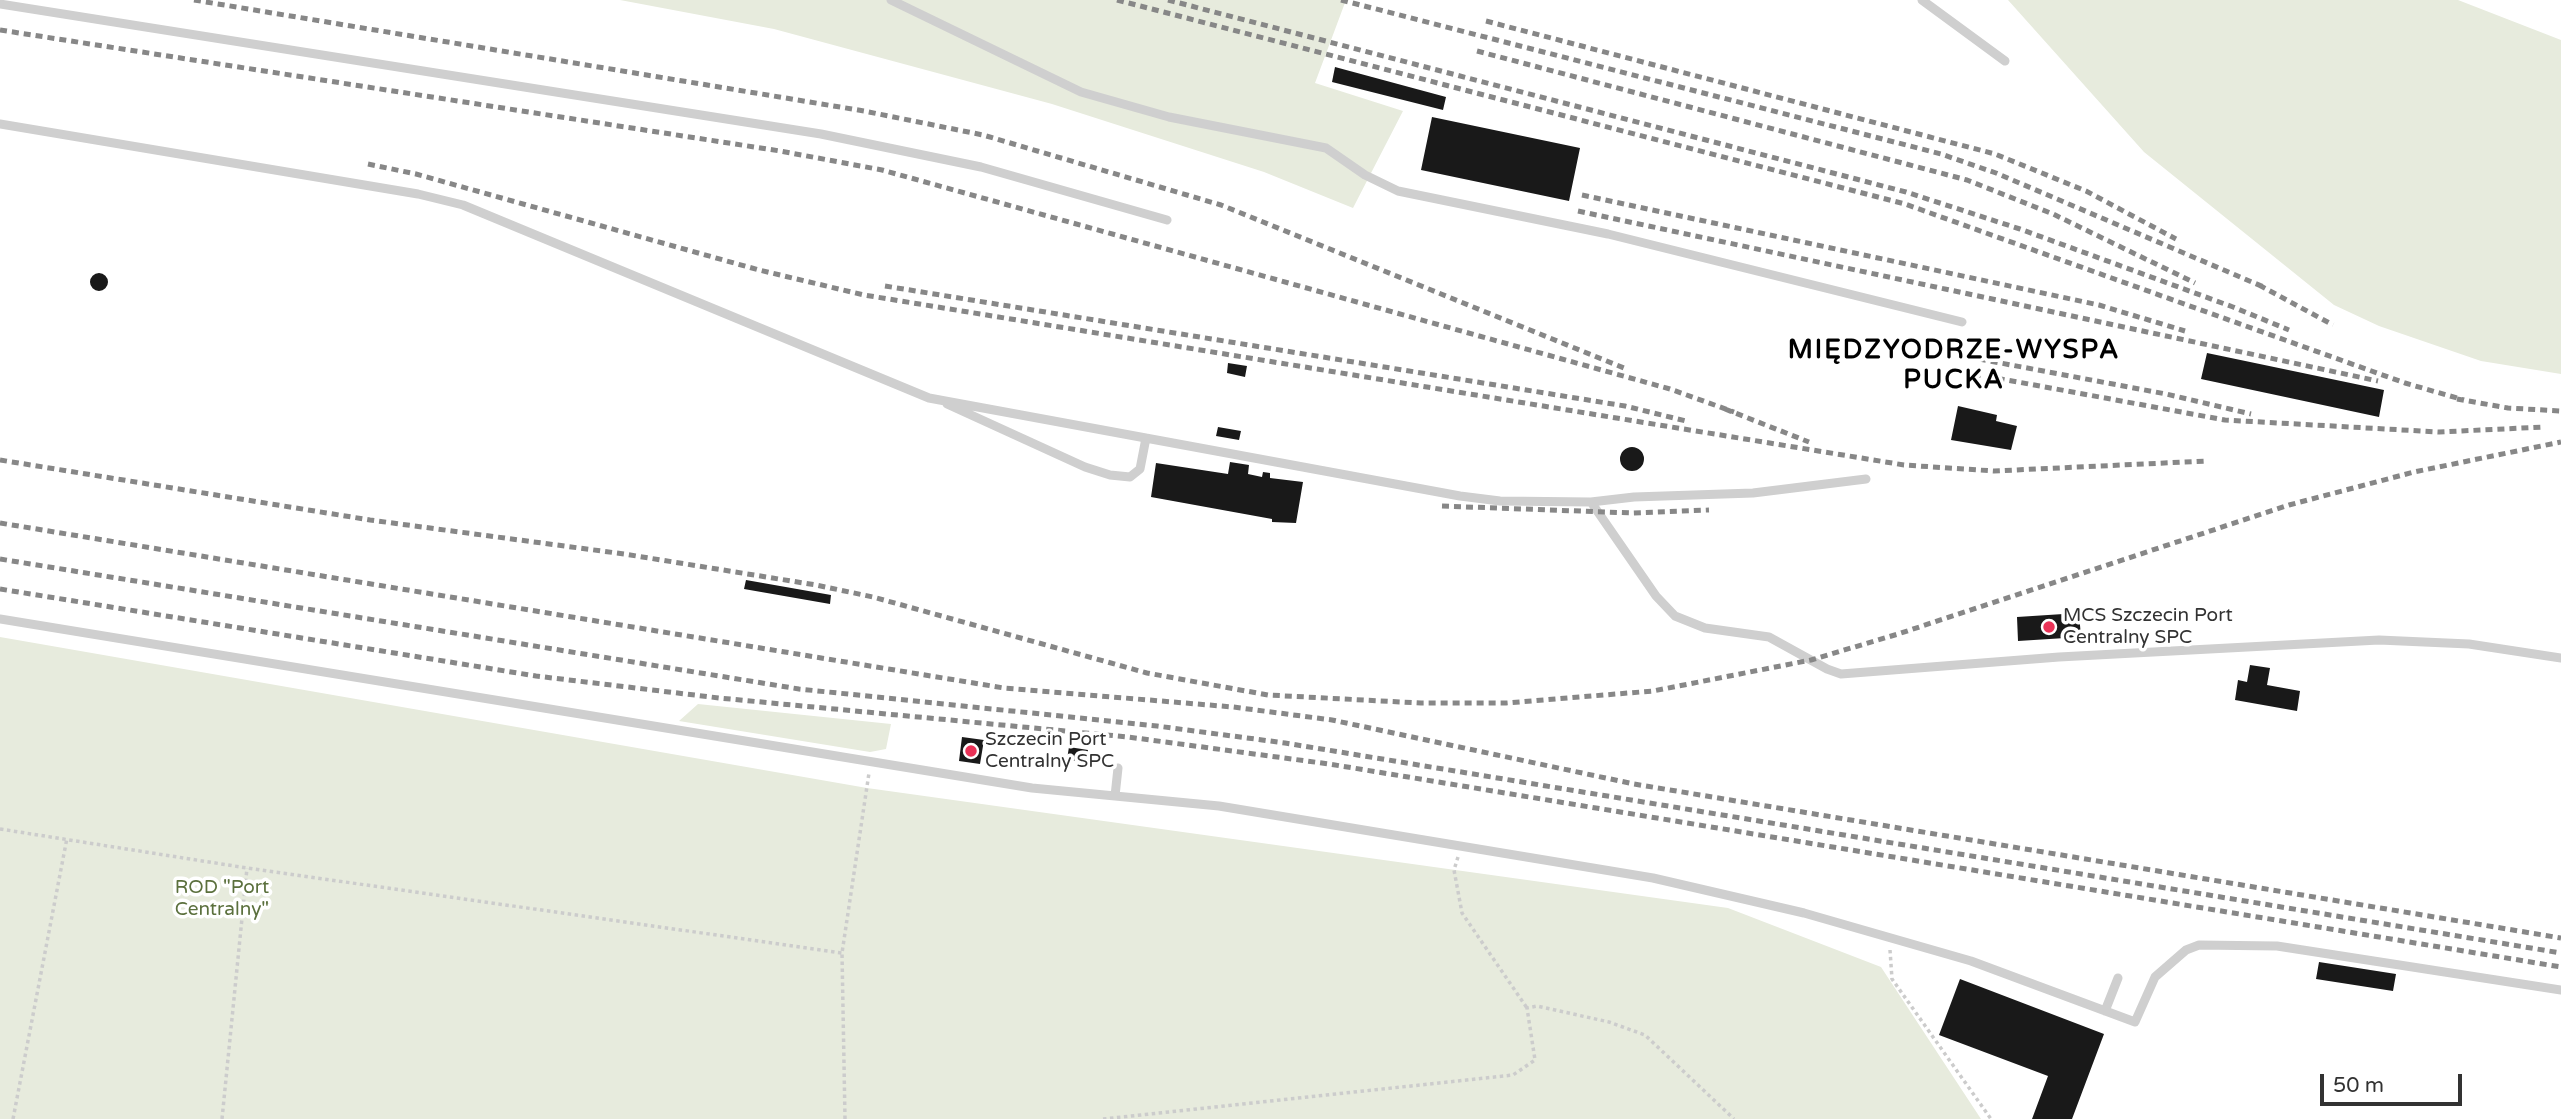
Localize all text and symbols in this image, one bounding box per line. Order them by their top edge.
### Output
district label: MIĘDZYODRZE-WYSPA PUCKA [1790,335,2118,396]
place label: MCS Szczecin Port Centralny SPC [2063,605,2233,649]
marker: MCS Szczecin Port Centralny SPC [2041,619,2057,635]
place label: Szczecin Port Centralny SPC [985,729,1114,773]
marker: Szczecin Port Centralny SPC [963,743,979,759]
park label: ROD "Port Centralny" [175,877,269,921]
scale bar [2323,1060,2465,1104]
text: 50 m [2333,1073,2384,1098]

